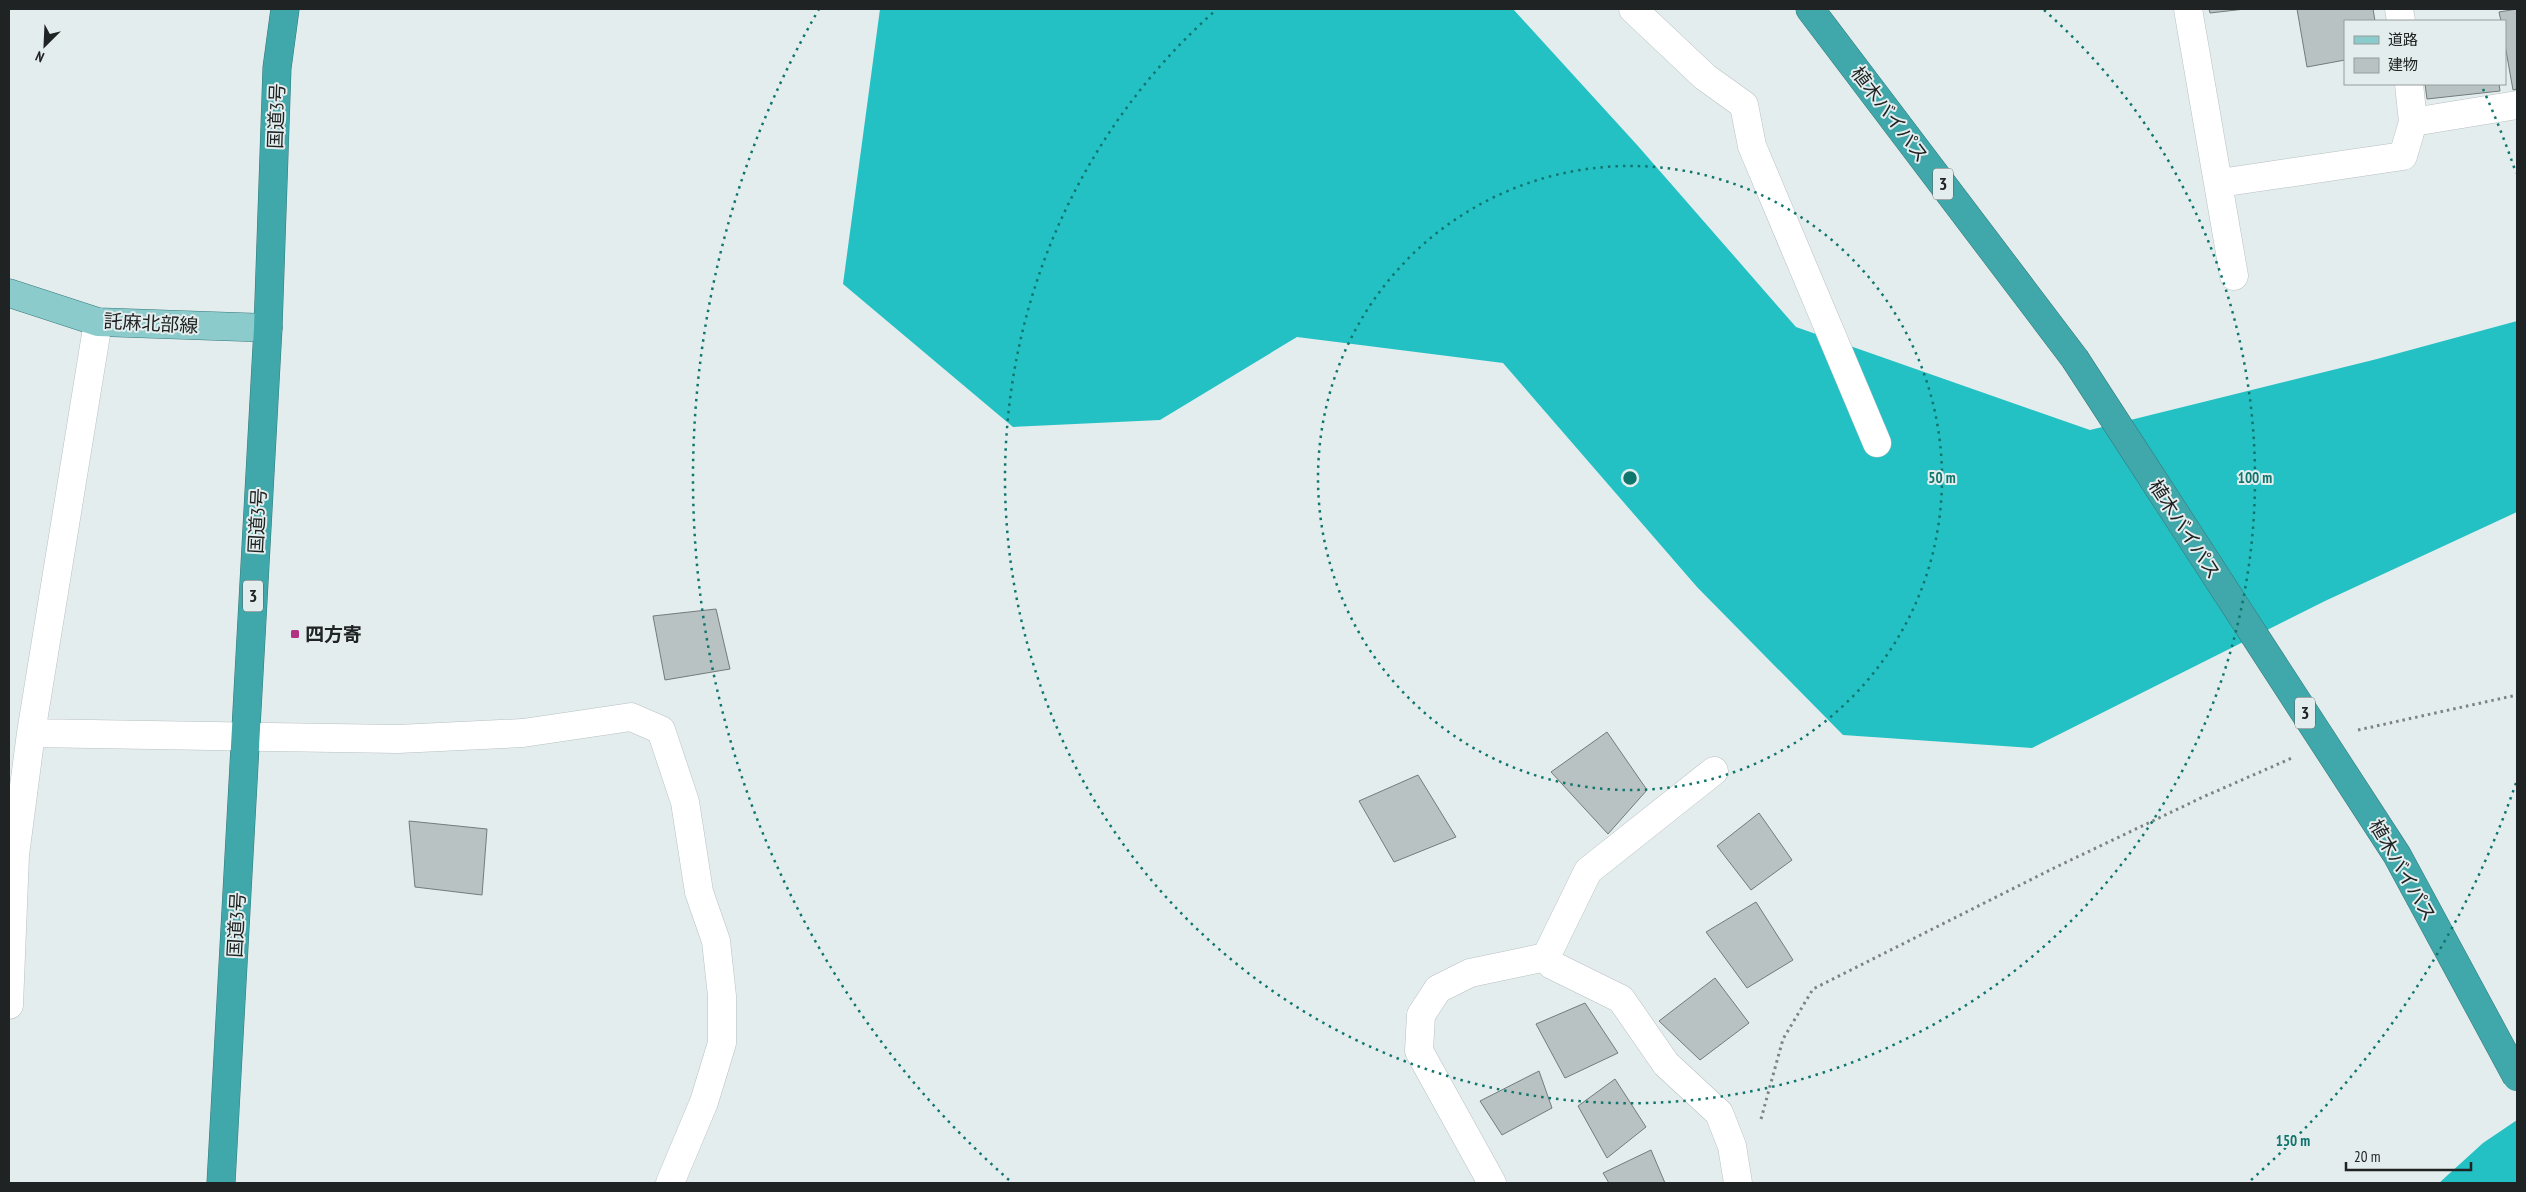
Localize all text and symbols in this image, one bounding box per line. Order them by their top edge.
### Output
north arrow [20,20,70,70]
legend [2344,20,2506,85]
text: 道路 [2388,30,2418,49]
text: N [33,47,47,67]
text: 建物 [2388,55,2418,74]
street label: 植木バイパス [1846,61,1934,167]
street label: 国道3号 [263,83,289,149]
road number: 3 [1933,168,1953,200]
street label: 託麻北部線 [103,309,199,337]
text: 50 m [1928,468,1956,487]
text: 100 m [2238,468,2272,487]
centre of rings [1621,469,1639,487]
street label: 植木バイパス [2144,475,2226,583]
street label: 国道3号 [243,488,271,554]
road number: 3 [243,580,263,612]
place label: 四方寄 [305,622,362,646]
marker: 四方寄 [289,628,301,640]
road number: 3 [2295,698,2315,728]
street label: 植木バイパス [2364,815,2442,925]
street label: 国道3号 [222,892,250,958]
text: 150 m [2276,1131,2310,1150]
scale bar [2346,1140,2471,1172]
text: 20 m [2354,1147,2380,1166]

